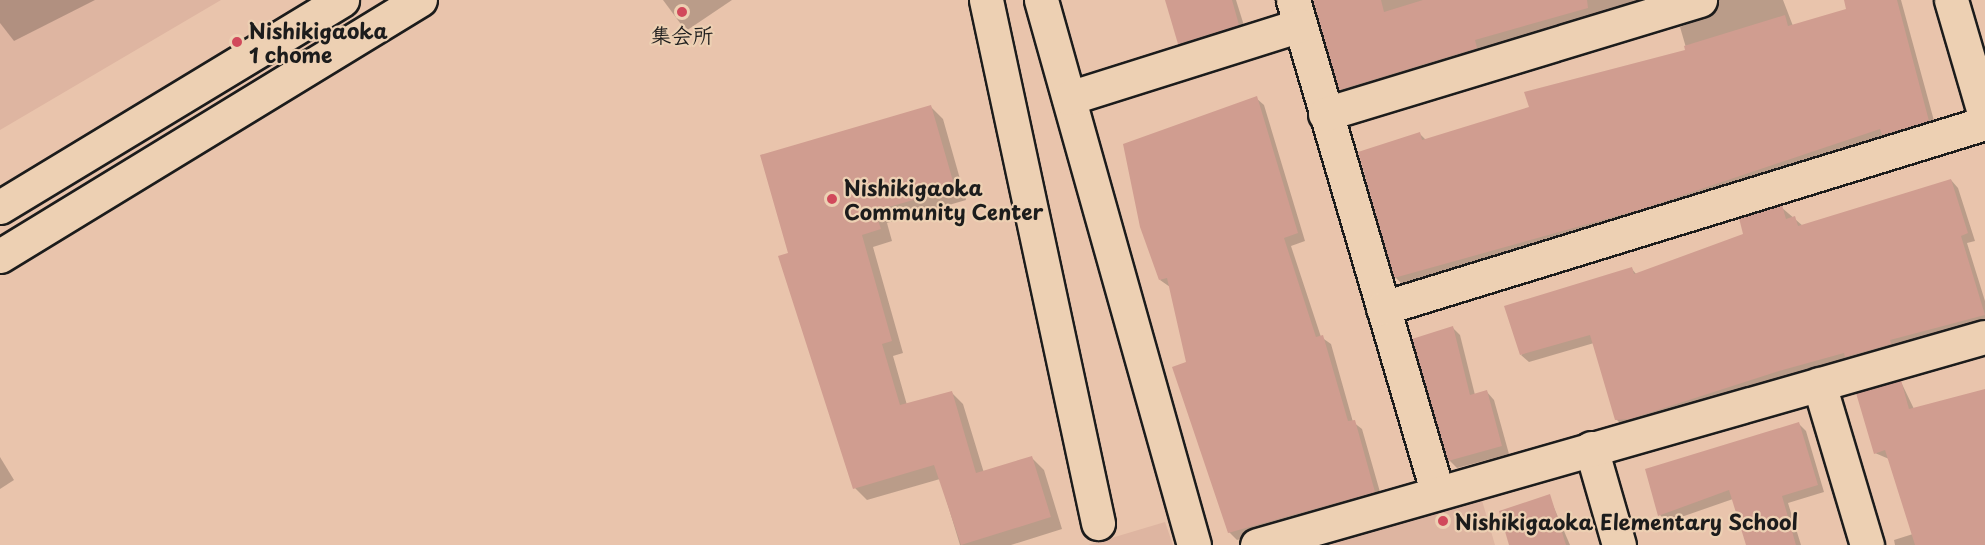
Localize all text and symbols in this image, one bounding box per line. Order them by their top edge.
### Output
marker: 集会所 [675,5,689,19]
place label: Nishikigaoka 1 chome [249,17,388,67]
place label: 集会所 [651,21,713,47]
marker: Nishikigaoka 1 chome [230,35,244,49]
place label: Nishikigaoka Community Center [844,174,1045,224]
marker: Nishikigaoka Community Center [825,192,839,206]
place label: Nishikigaoka Elementary School [1455,508,1798,534]
marker: Nishikigaoka Elementary School [1436,514,1450,528]

